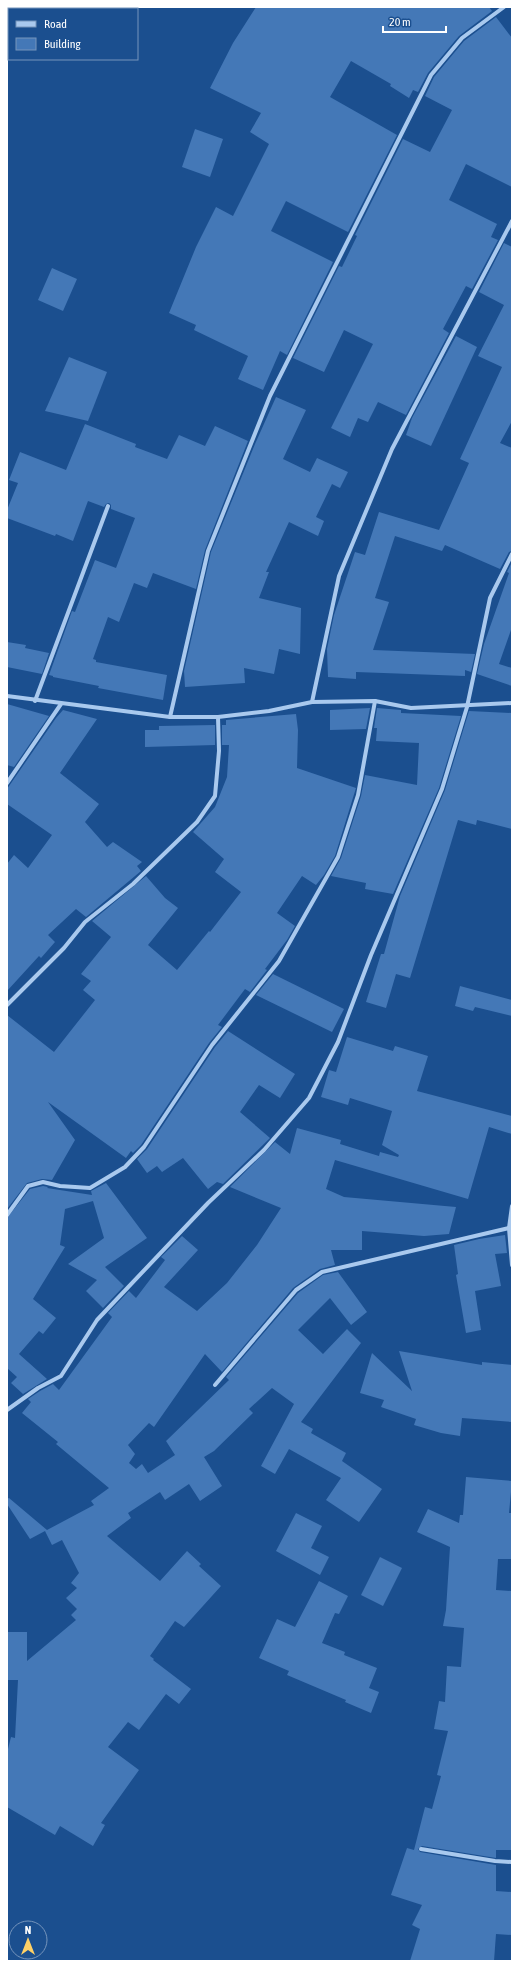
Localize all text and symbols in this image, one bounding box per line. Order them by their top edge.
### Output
legend [8,8,138,60]
scale bar [383,8,446,34]
text: 20 m [389,15,411,29]
text: Road [44,17,67,31]
text: Building [44,37,82,51]
north arrow [8,1920,48,1960]
text: N [25,1924,31,1936]

